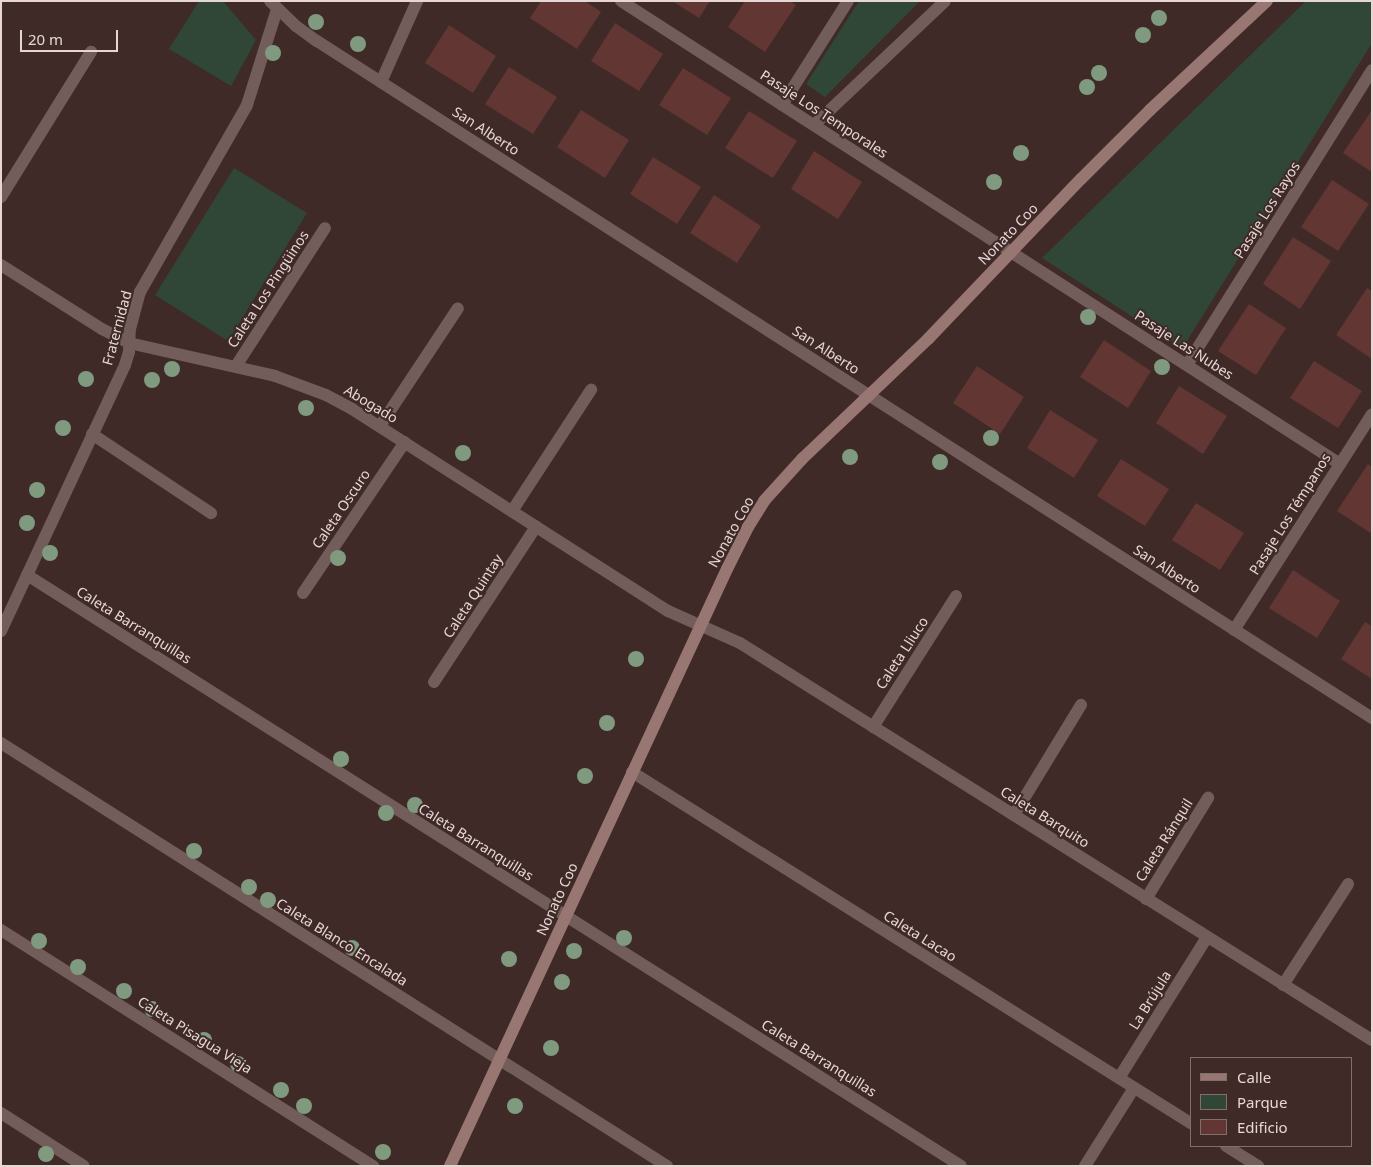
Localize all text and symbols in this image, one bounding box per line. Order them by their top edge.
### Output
scale bar [22,20,120,52]
text: 20 m [28,29,63,49]
street label: Pasaje Los Temporales [757,66,891,162]
street label: San Alberto [449,103,523,159]
street label: Pasaje Los Rayos [1230,158,1304,262]
street label: Nonato Coo [975,200,1041,268]
street label: Caleta Los Pingüinos [224,227,312,351]
street label: Fraternidad [99,289,135,367]
street label: Pasaje Las Nubes [1132,307,1236,383]
street label: San Alberto [789,322,863,378]
street label: Abogado [341,381,401,427]
street label: Pasaje Los Témpanos [1246,450,1334,578]
street label: Caleta Oscuro [308,466,374,552]
street label: Nonato Coo [705,494,757,570]
street label: San Alberto [1130,541,1204,597]
street label: Caleta Quintay [440,551,506,641]
street label: Caleta Barranquillas [74,583,194,667]
street label: Caleta Lliuco [872,614,932,692]
street label: Caleta Barquito [997,783,1093,851]
street label: Caleta Ránquil [1132,795,1196,885]
street label: Caleta Barranquillas [416,800,536,884]
street label: Nonato Coo [533,860,581,938]
street label: Caleta Blanco Encalada [273,895,411,989]
street label: Caleta Lacao [880,907,960,965]
street label: La Brújula [1125,968,1175,1032]
street label: Caleta Pisagua Vieja [135,993,255,1077]
street label: Caleta Barranquillas [759,1016,879,1100]
legend [1190,1057,1353,1147]
text: Calle [1237,1067,1271,1087]
text: Parque [1237,1092,1287,1112]
text: Edificio [1237,1117,1288,1137]

